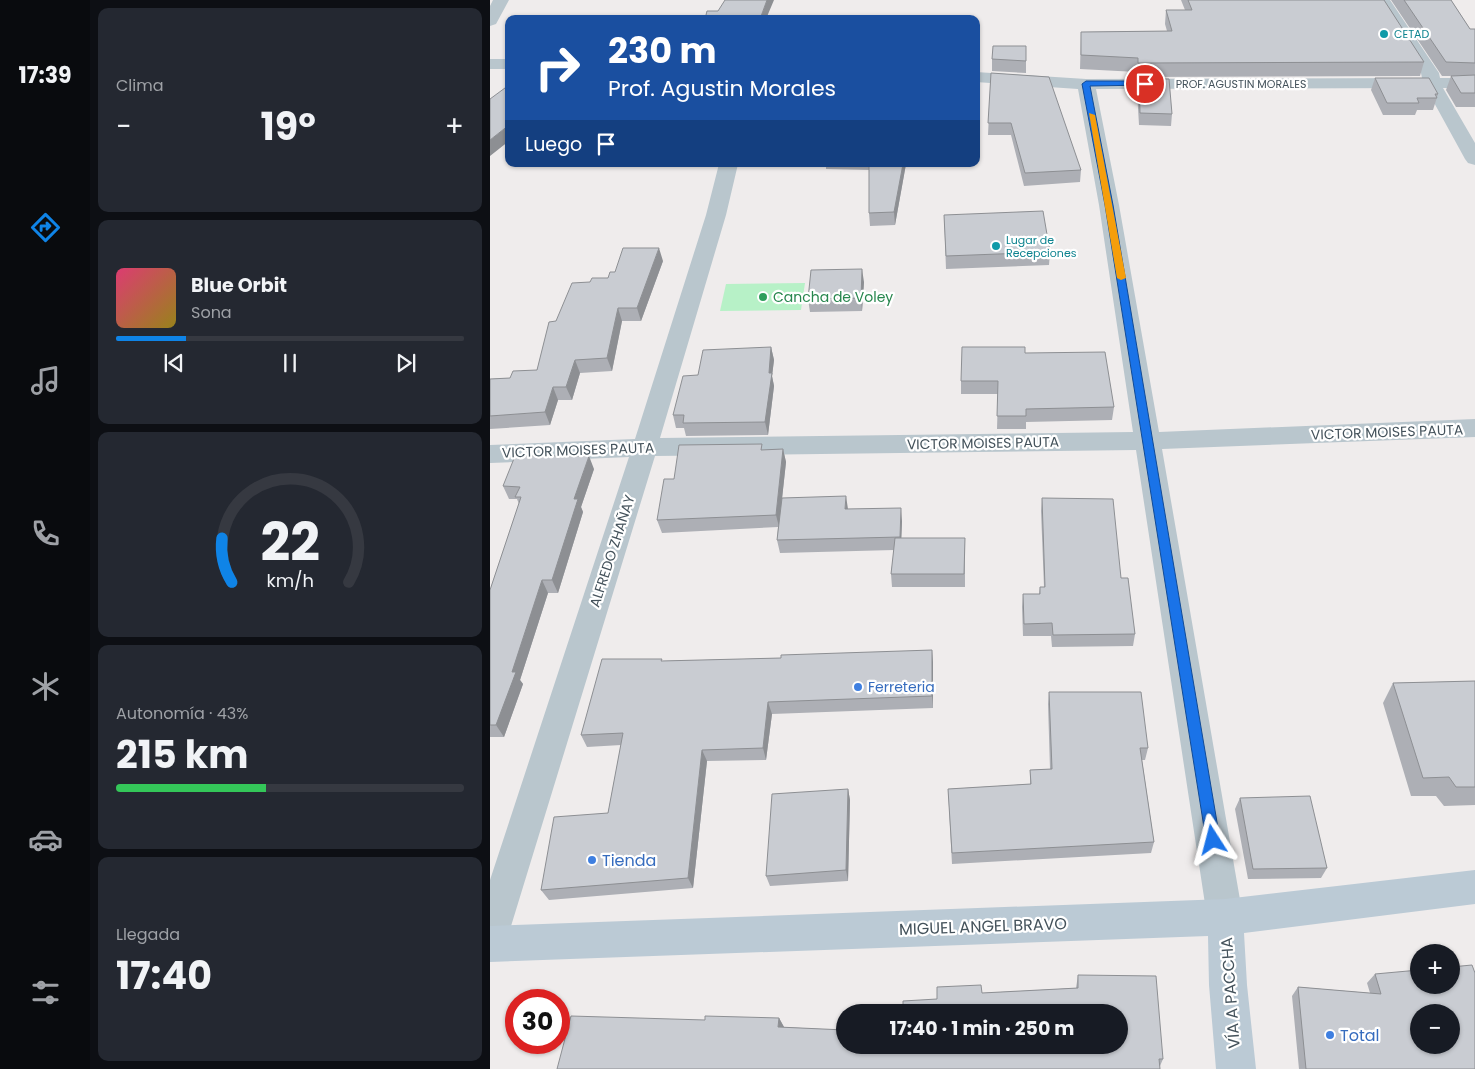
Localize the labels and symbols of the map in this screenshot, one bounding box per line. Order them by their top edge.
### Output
place label: CETAD [1394,26,1429,42]
marker: CETAD [1378,28,1390,40]
pin [1124,63,1166,105]
street label: PROF. AGUSTIN MORALES [1176,76,1306,92]
place label: Lugar de Recepciones [1006,232,1077,261]
marker: Lugar de Recepciones [990,240,1002,252]
place label: Cancha de Voley [773,287,893,307]
marker: Cancha de Voley [757,291,769,303]
street label: VICTOR MOISES PAUTA [1310,419,1464,445]
street label: VICTOR MOISES PAUTA [907,432,1059,454]
street label: VICTOR MOISES PAUTA [501,437,655,463]
street label: ALFREDO ZHAÑAY [584,492,640,610]
place label: Ferreteria [868,677,935,697]
marker: Ferreteria [852,681,864,693]
position arrow [1186,813,1238,865]
place label: Tienda [602,849,656,872]
marker: Tienda [586,854,598,866]
street label: MIGUEL ANGEL BRAVO [899,912,1067,941]
street label: VÍA A PACCHA [1215,936,1246,1049]
speed limit sign: 30 [505,989,570,1054]
place label: Total [1340,1024,1379,1047]
marker: Total [1324,1029,1336,1041]

